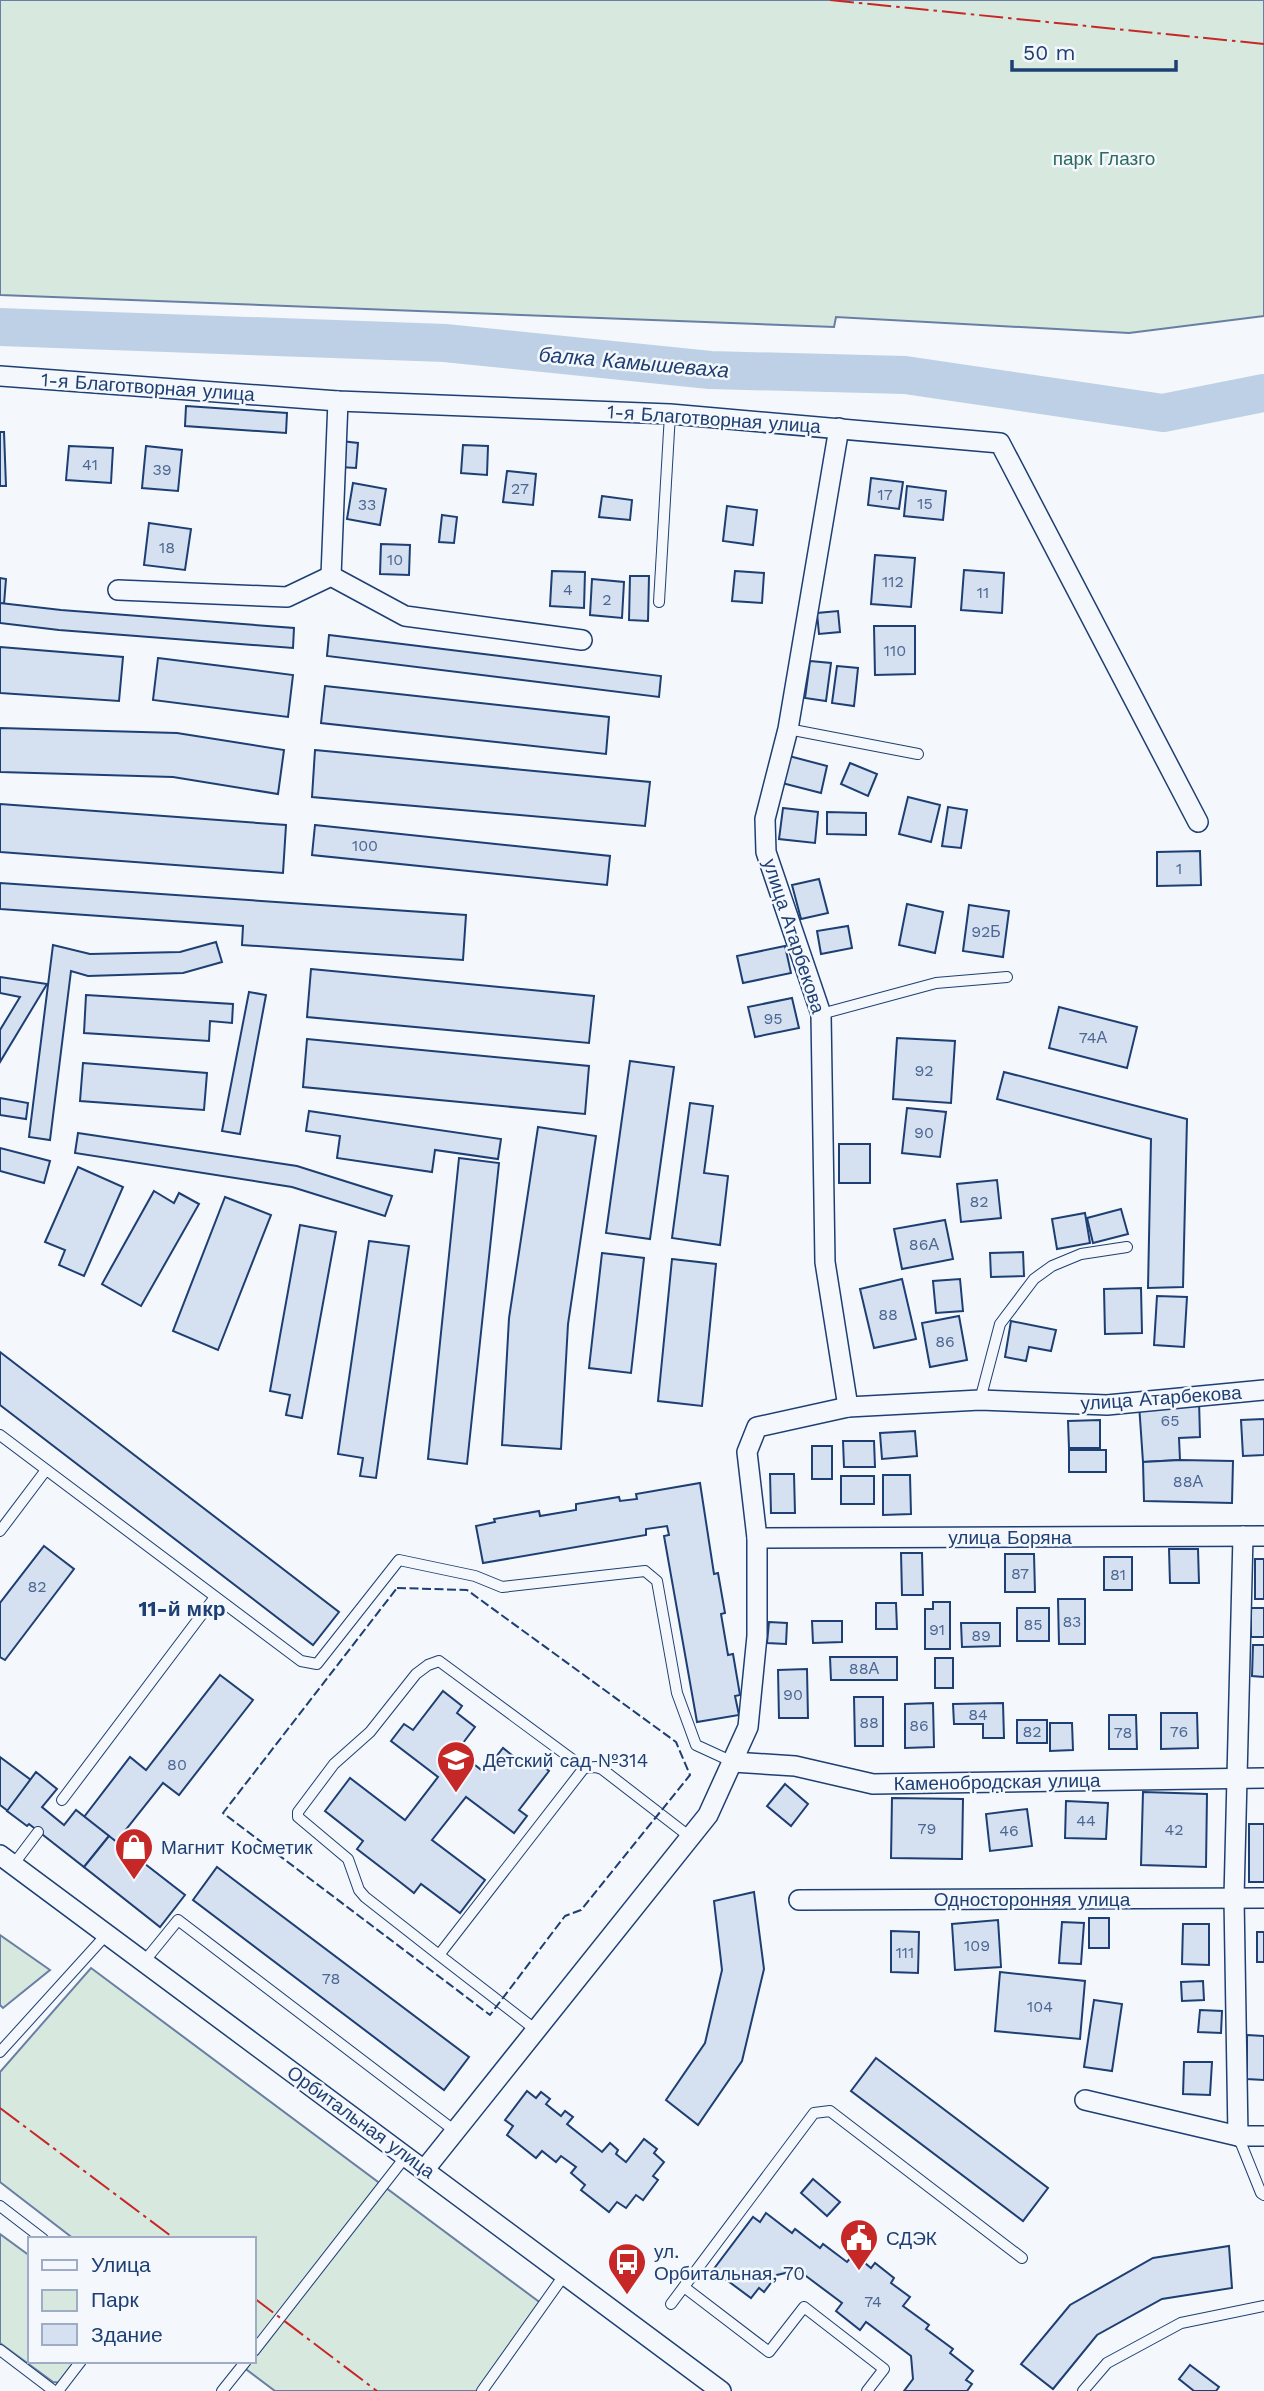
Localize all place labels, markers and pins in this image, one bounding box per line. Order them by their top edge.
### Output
school or university icon: Детский сад №314 [435,1739,477,1794]
place label: Детский сад №314 [483,1749,648,1772]
shop icon: Магнит Косметик [113,1826,155,1881]
place label: Магнит Косметик [161,1836,313,1859]
public building icon: СДЭК [838,2217,880,2272]
place label: СДЭК [886,2227,937,2250]
place label: ул. Орбитальная, 70 [654,2240,805,2285]
bus stop icon: ул. Орбитальная, 70 [606,2241,648,2296]

